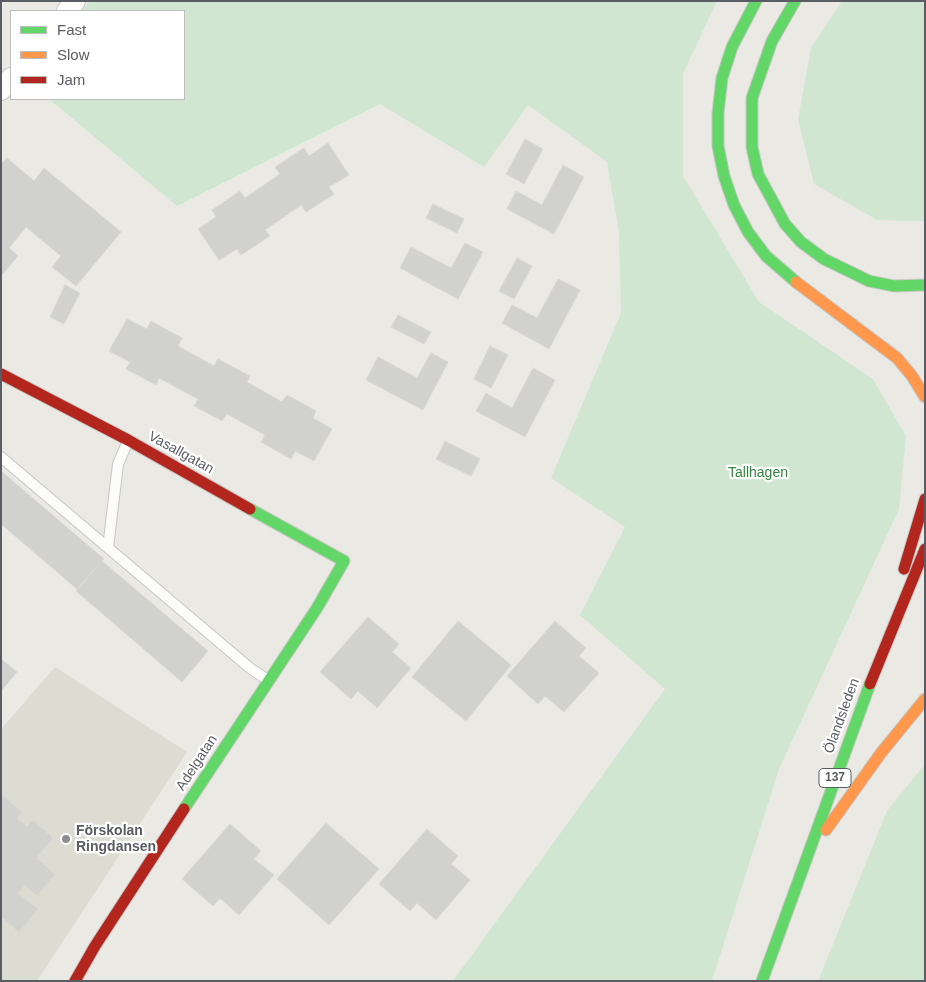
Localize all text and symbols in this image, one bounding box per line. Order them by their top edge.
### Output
legend [10,10,185,100]
text: Fast [57,21,86,38]
text: Slow [57,46,90,63]
text: Jam [57,71,85,88]
street label: Vasallgatan [145,428,217,478]
park label: Tallhagen [728,465,788,481]
street label: Ölandsleden [821,676,863,756]
street label: Adelgatan [173,732,221,794]
road number: 137 [819,768,851,788]
place label: Förskolan Ringdansen [76,823,156,856]
marker: Förskolan Ringdansen [60,833,72,845]

